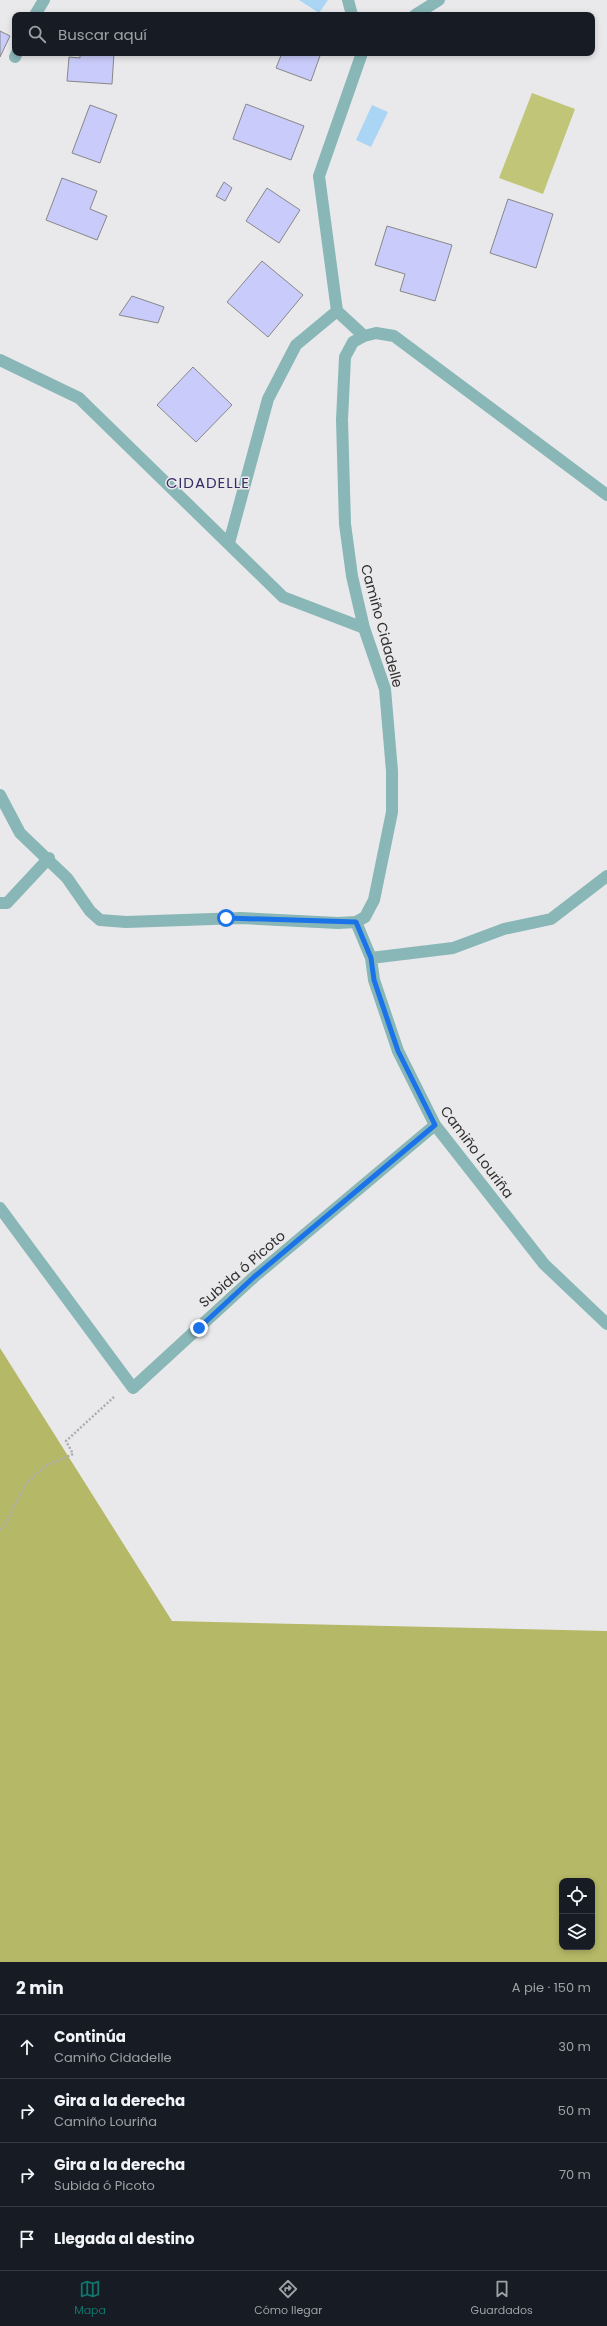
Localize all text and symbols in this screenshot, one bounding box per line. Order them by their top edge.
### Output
search box [12,12,595,56]
icon: search [26,23,48,45]
text: Buscar aquí [58,24,147,45]
district label: CIDADELLE [166,472,250,493]
street label: Camiño Cidadelle [356,562,408,690]
route start [217,909,235,927]
street label: Camiño Louriña [436,1102,518,1202]
street label: Subida ó Picoto [194,1226,290,1312]
route end [190,1319,208,1337]
map controls [559,1878,595,1950]
button: locate [559,1878,595,1914]
button: layers [559,1914,595,1950]
text: 2 min [16,1976,64,2000]
text: A pie · 150 m [512,1978,591,1997]
text: Continúa [54,2026,126,2047]
icon: ahead [16,2036,38,2058]
text: 30 m [558,2037,591,2056]
text: Camiño Cidadelle [54,2048,172,2067]
text: Gira a la derecha [54,2090,185,2111]
icon: right [16,2100,38,2122]
text: 50 m [558,2101,591,2120]
text: Camiño Louriña [54,2112,157,2131]
text: Gira a la derecha [54,2154,185,2175]
icon: right [16,2164,38,2186]
text: 70 m [559,2165,591,2184]
text: Subida ó Picoto [54,2176,155,2195]
icon: arrive [16,2228,38,2250]
text: Llegada al destino [54,2228,195,2249]
tab: Mapa [74,2278,106,2319]
tab: Cómo llegar [254,2278,322,2319]
tab: Guardados [471,2278,533,2319]

